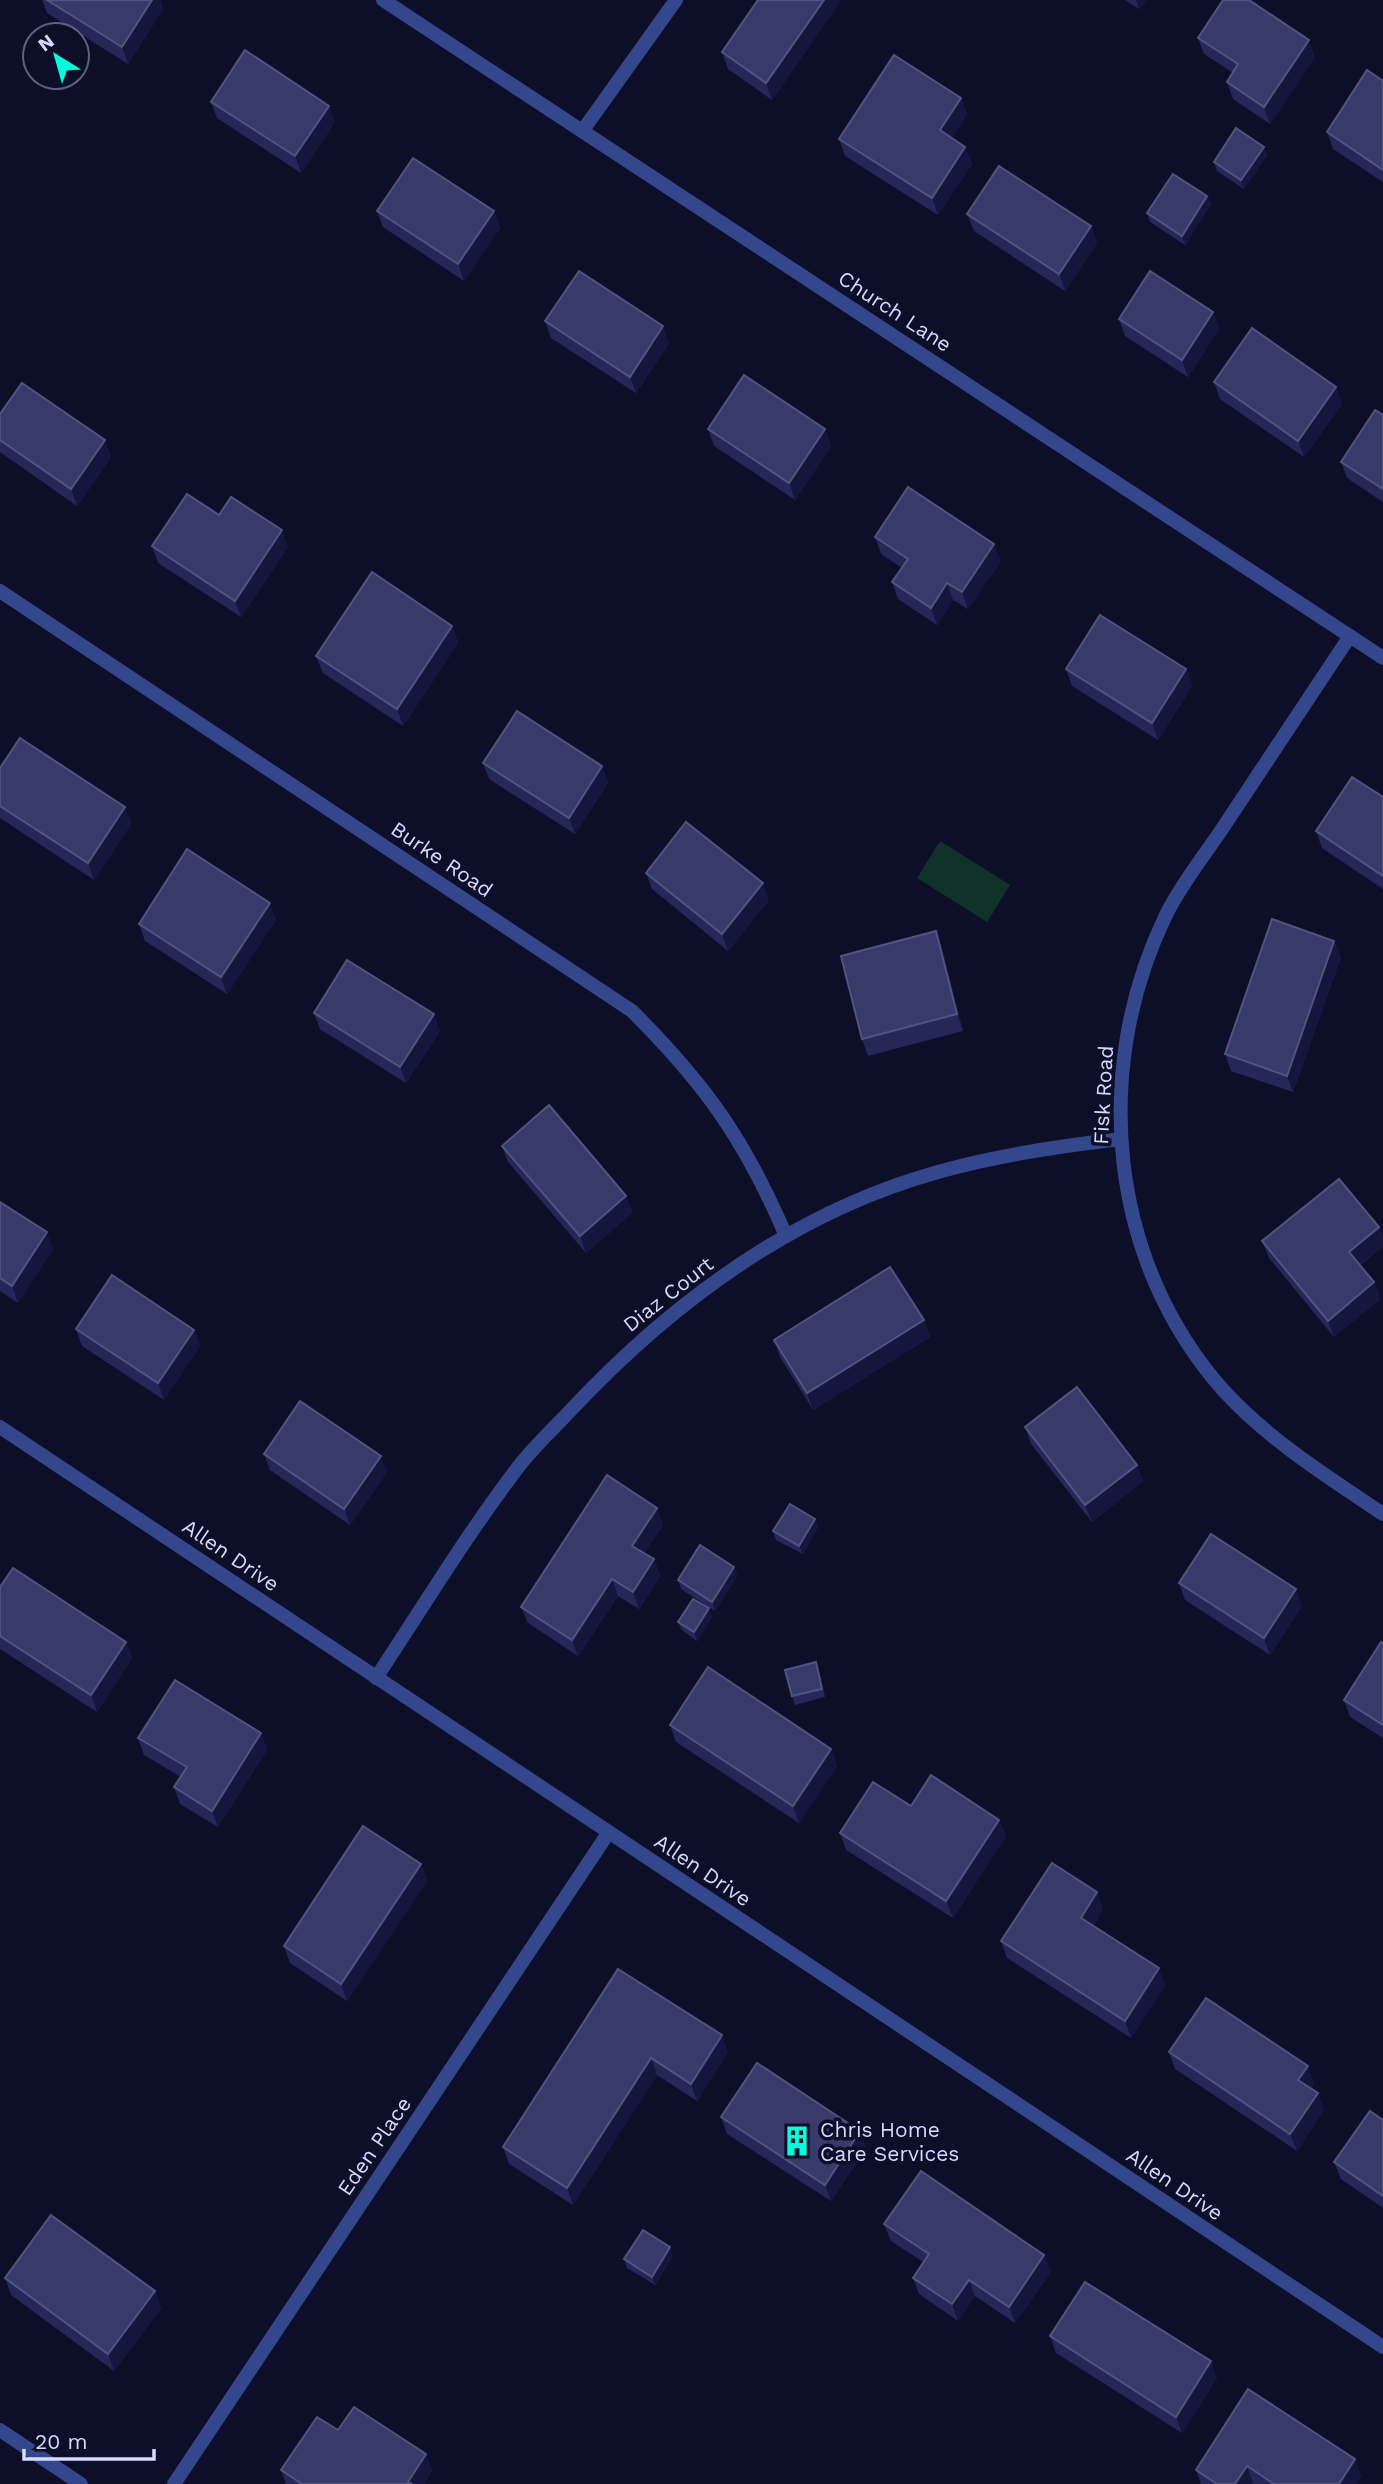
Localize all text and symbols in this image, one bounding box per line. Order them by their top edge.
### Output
north arrow [21,21,91,91]
text: N [34,29,59,56]
street label: Church Lane [834,265,956,357]
street label: Burke Road [386,816,498,902]
street label: Fisk Road [1088,1045,1118,1145]
street label: Diaz Court [618,1251,718,1337]
street label: Allen Drive [178,1514,284,1596]
street label: Allen Drive [650,1829,756,1911]
street label: Eden Place [332,2092,416,2200]
place label: Chris Home Care Services [820,2117,959,2166]
building icon: Chris Home Care Services [780,2124,814,2158]
street label: Allen Drive [1122,2143,1228,2225]
scale bar [24,2418,154,2462]
text: 20 m [35,2429,87,2454]

